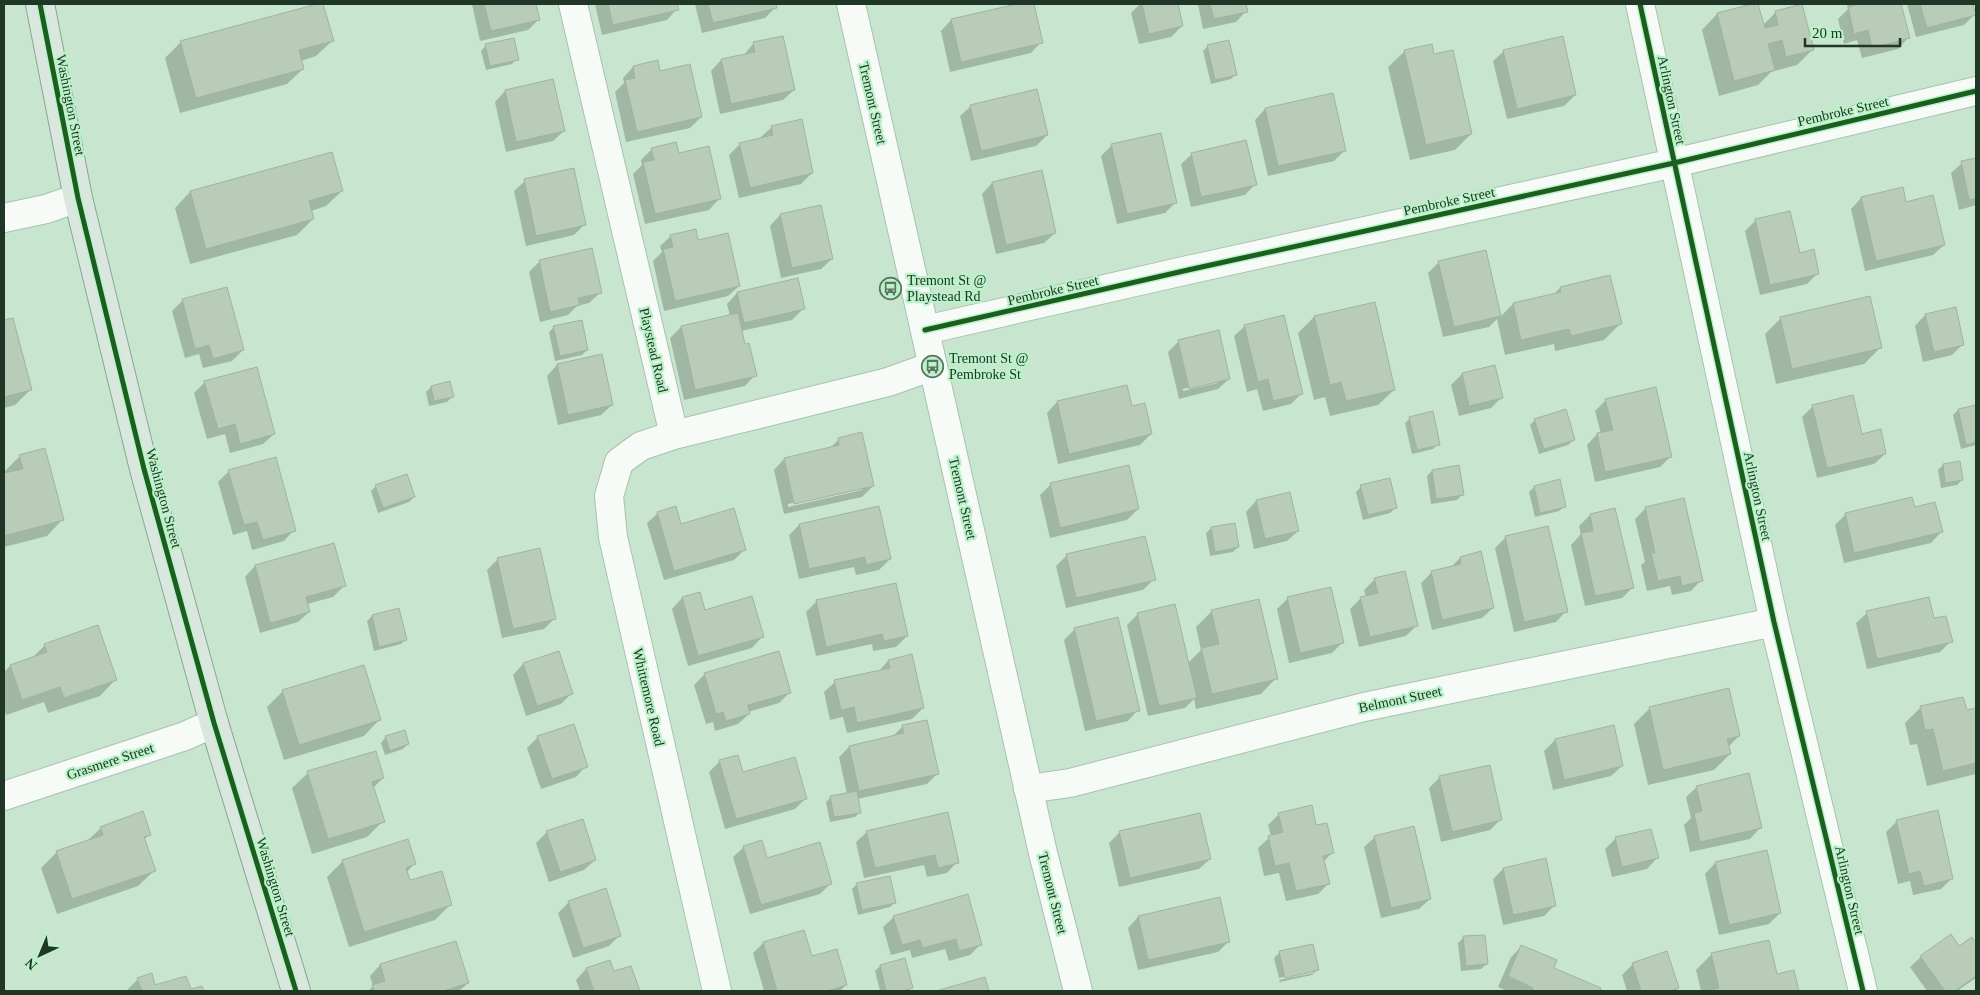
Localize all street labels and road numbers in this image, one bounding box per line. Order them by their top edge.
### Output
street label: Washington Street [53,53,88,157]
street label: Arlington Street [1655,54,1688,146]
street label: Tremont Street [856,61,889,146]
street label: Pembroke Street [1796,94,1890,129]
street label: Pembroke Street [1402,184,1496,218]
street label: Pembroke Street [1006,273,1100,308]
street label: Playstead Road [636,306,671,394]
street label: Washington Street [143,447,184,550]
street label: Arlington Street [1741,450,1774,542]
street label: Tremont Street [946,456,979,541]
street label: Whittemore Road [630,647,667,747]
street label: Belmont Street [1357,683,1443,716]
street label: Grasmere Street [65,740,156,783]
street label: Washington Street [253,836,298,939]
street label: Arlington Street [1832,844,1867,936]
street label: Tremont Street [1035,851,1070,936]

